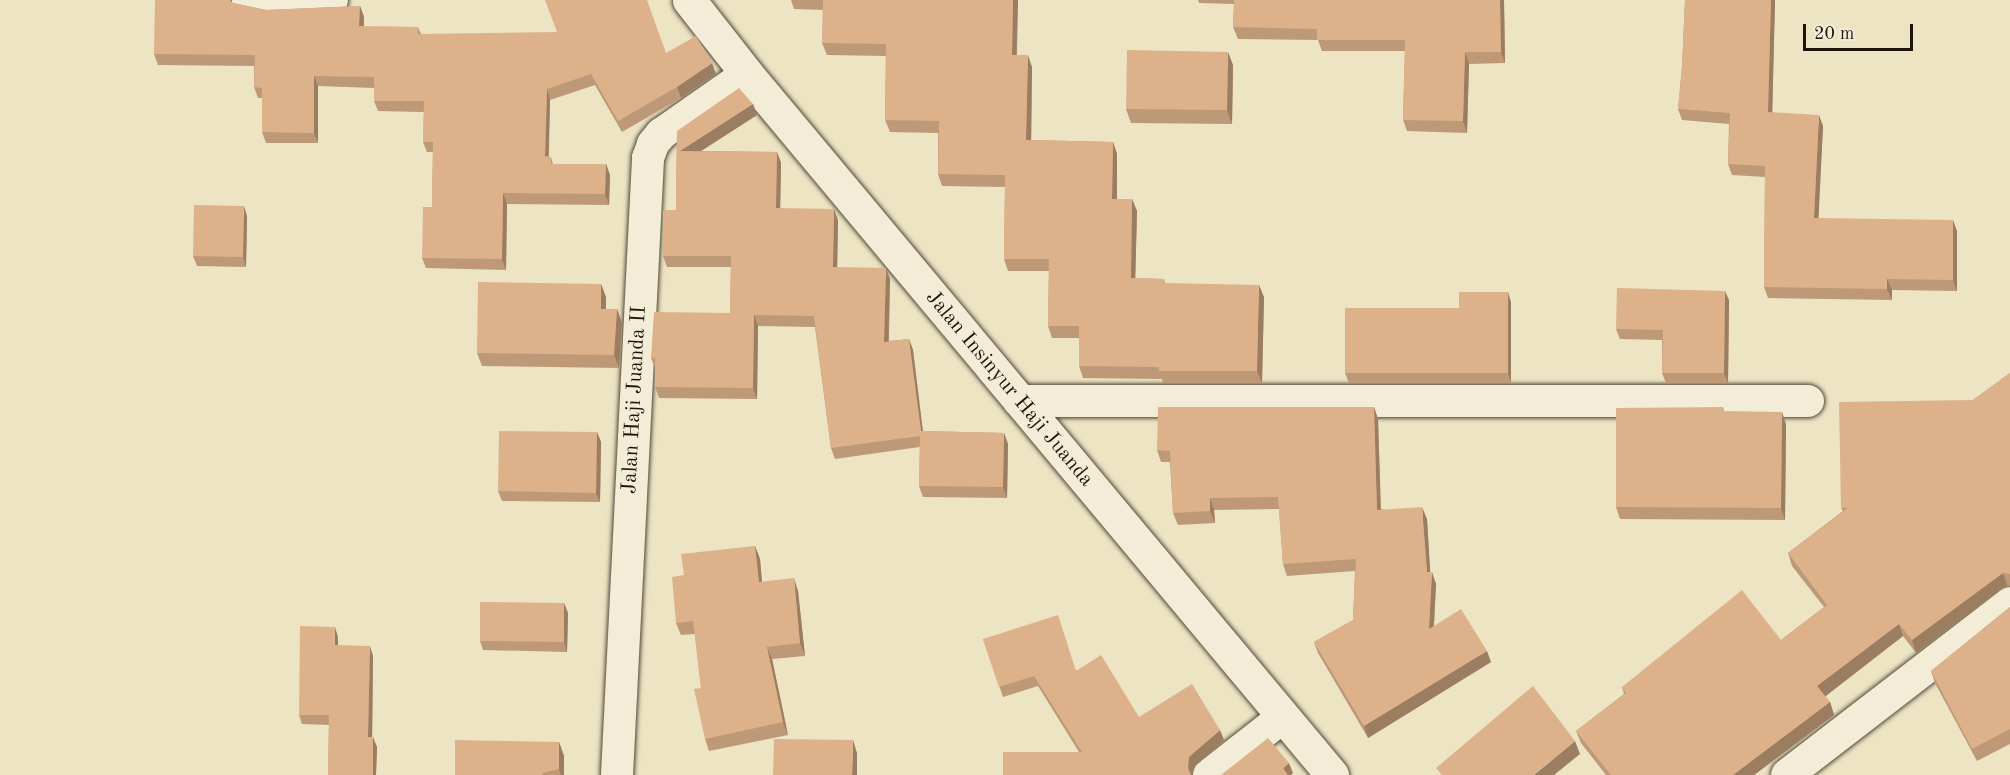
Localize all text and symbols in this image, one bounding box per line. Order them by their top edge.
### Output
scale bar [1806,12,1916,50]
text: 20 m [1814,25,1854,43]
street label: Jalan Insinyur Haji Juanda [920,286,1098,492]
street label: Jalan Haji Juanda II [617,305,653,495]

